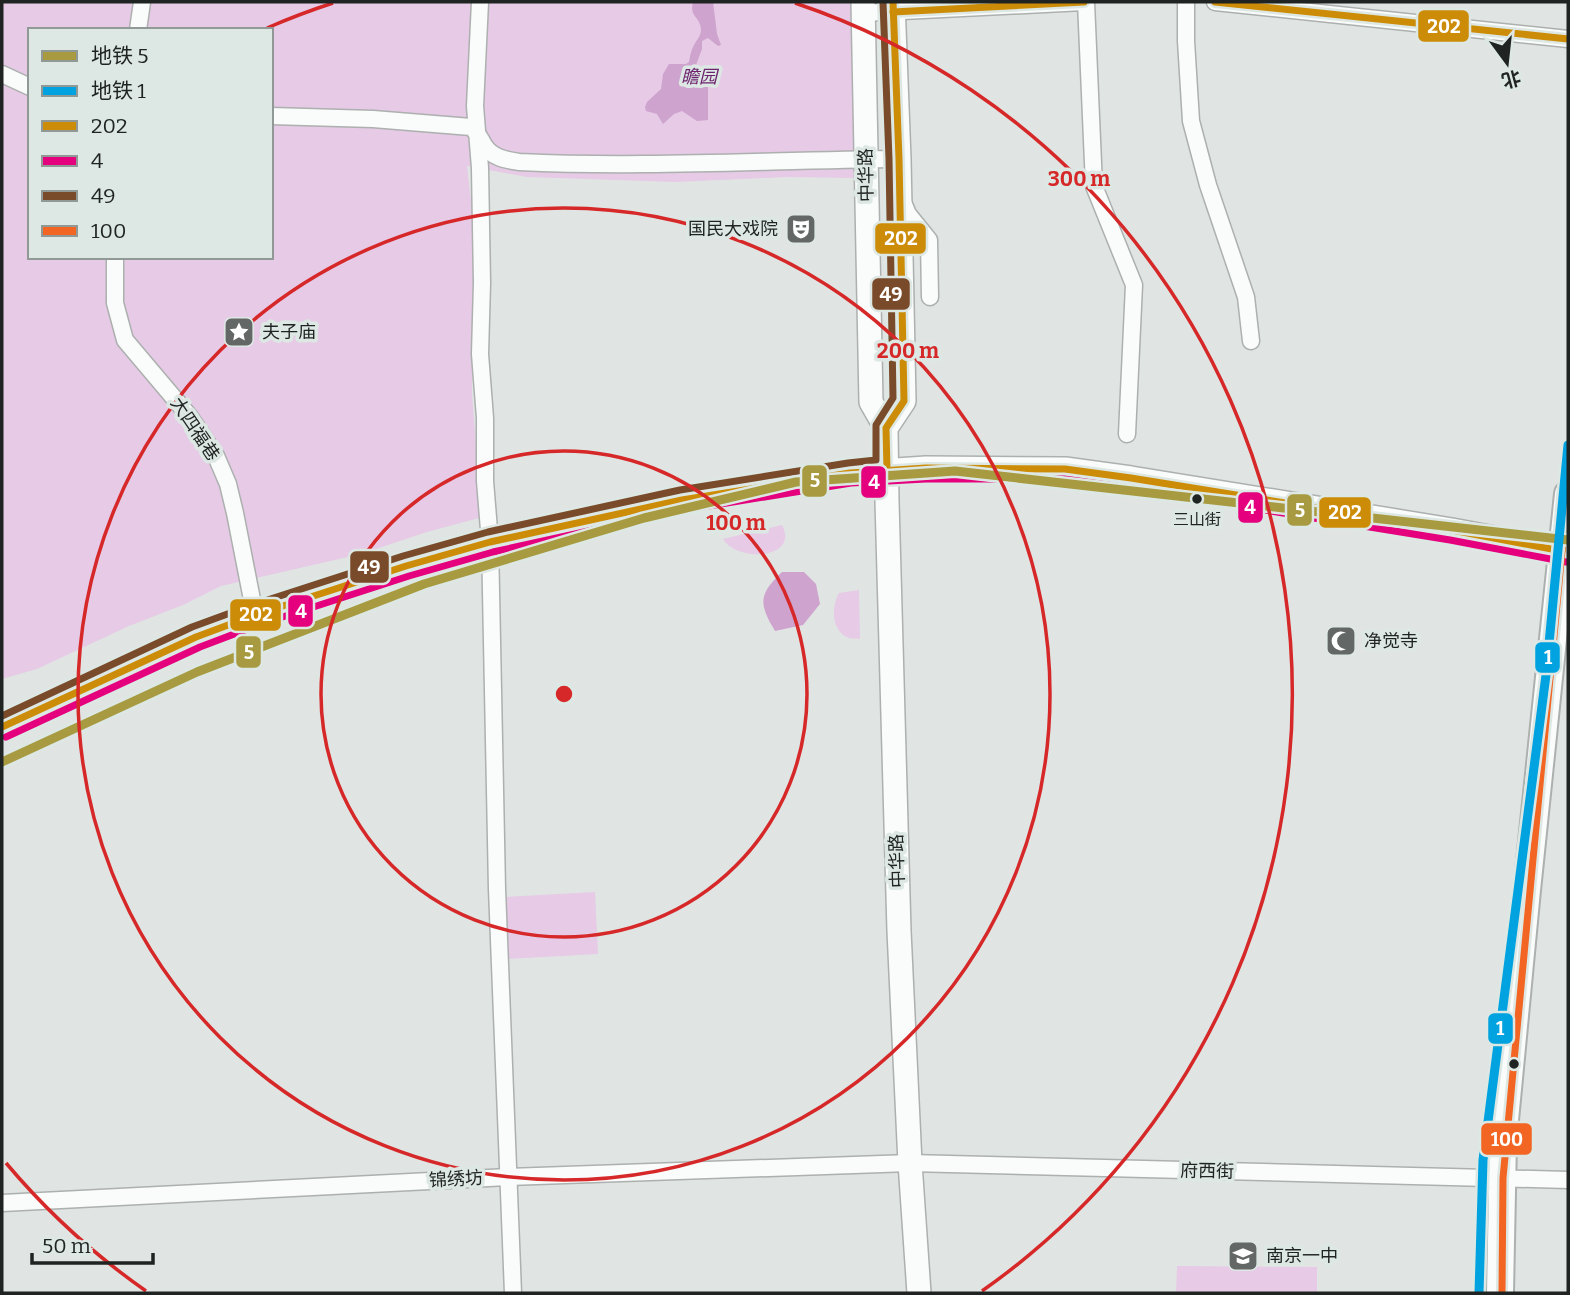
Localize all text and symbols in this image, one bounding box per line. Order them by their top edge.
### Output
line badge: 202 [1417,9,1470,43]
text: 202 [1427,15,1461,38]
legend [28,28,273,259]
north arrow [1472,28,1542,98]
text: 地铁 5 [91,43,148,69]
text: 北 [1499,65,1523,93]
park label: 瞻园 [681,66,720,88]
text: 地铁 1 [91,78,146,104]
text: 202 [91,113,127,139]
text: 4 [91,148,103,174]
street label: 中华路 [855,148,877,202]
text: 300 m [1048,166,1110,192]
text: 49 [91,183,116,209]
theatre icon: 国民大戏院 [784,212,818,246]
text: 100 [91,218,126,244]
place label: 国民大戏院 [688,218,778,240]
line badge: 202 [874,222,927,255]
text: 202 [884,227,918,250]
line badge: 49 [871,277,911,311]
text: 49 [880,283,902,306]
place icon: 夫子庙 [222,315,256,349]
place label: 夫子庙 [262,321,316,343]
text: 200 m [877,338,939,364]
street label: 大四福巷 [166,393,224,465]
line badge: 5 [801,464,828,498]
line badge: 4 [860,465,887,499]
text: 5 [810,469,820,492]
text: 4 [868,471,880,494]
line badge: 4 [1237,491,1264,524]
marker: 三山街 [1190,492,1204,506]
line badge: 5 [1286,493,1313,527]
text: 4 [1244,496,1256,519]
line badge: 202 [1318,496,1372,529]
text: 5 [1295,499,1305,522]
text: 202 [1328,501,1362,524]
text: 100 m [706,510,766,536]
place label: 三山街 [1173,510,1221,529]
line badge: 49 [349,550,390,584]
text: 49 [358,556,380,579]
line badge: 4 [287,594,314,628]
line badge: 202 [229,598,282,632]
text: 4 [295,600,307,623]
text: 202 [239,603,273,626]
mosque icon: 净觉寺 [1324,624,1358,658]
place label: 净觉寺 [1364,630,1418,652]
line badge: 5 [235,635,262,669]
text: 5 [244,641,254,664]
line badge: 1 [1534,641,1561,674]
text: 1 [1544,646,1553,669]
centre of rings [552,682,576,706]
street label: 中华路 [885,834,909,888]
line badge: 1 [1487,1012,1514,1045]
text: 1 [1496,1017,1505,1040]
unlabelled marker [1507,1057,1521,1071]
line badge: 100 [1480,1122,1533,1156]
text: 100 [1491,1128,1523,1151]
street label: 府西街 [1180,1160,1234,1182]
street label: 锦绣坊 [428,1167,484,1191]
scale bar [32,1222,152,1266]
text: 50 m [42,1233,91,1259]
school or university icon: 南京一中 [1226,1239,1260,1273]
place label: 南京一中 [1266,1245,1338,1267]

